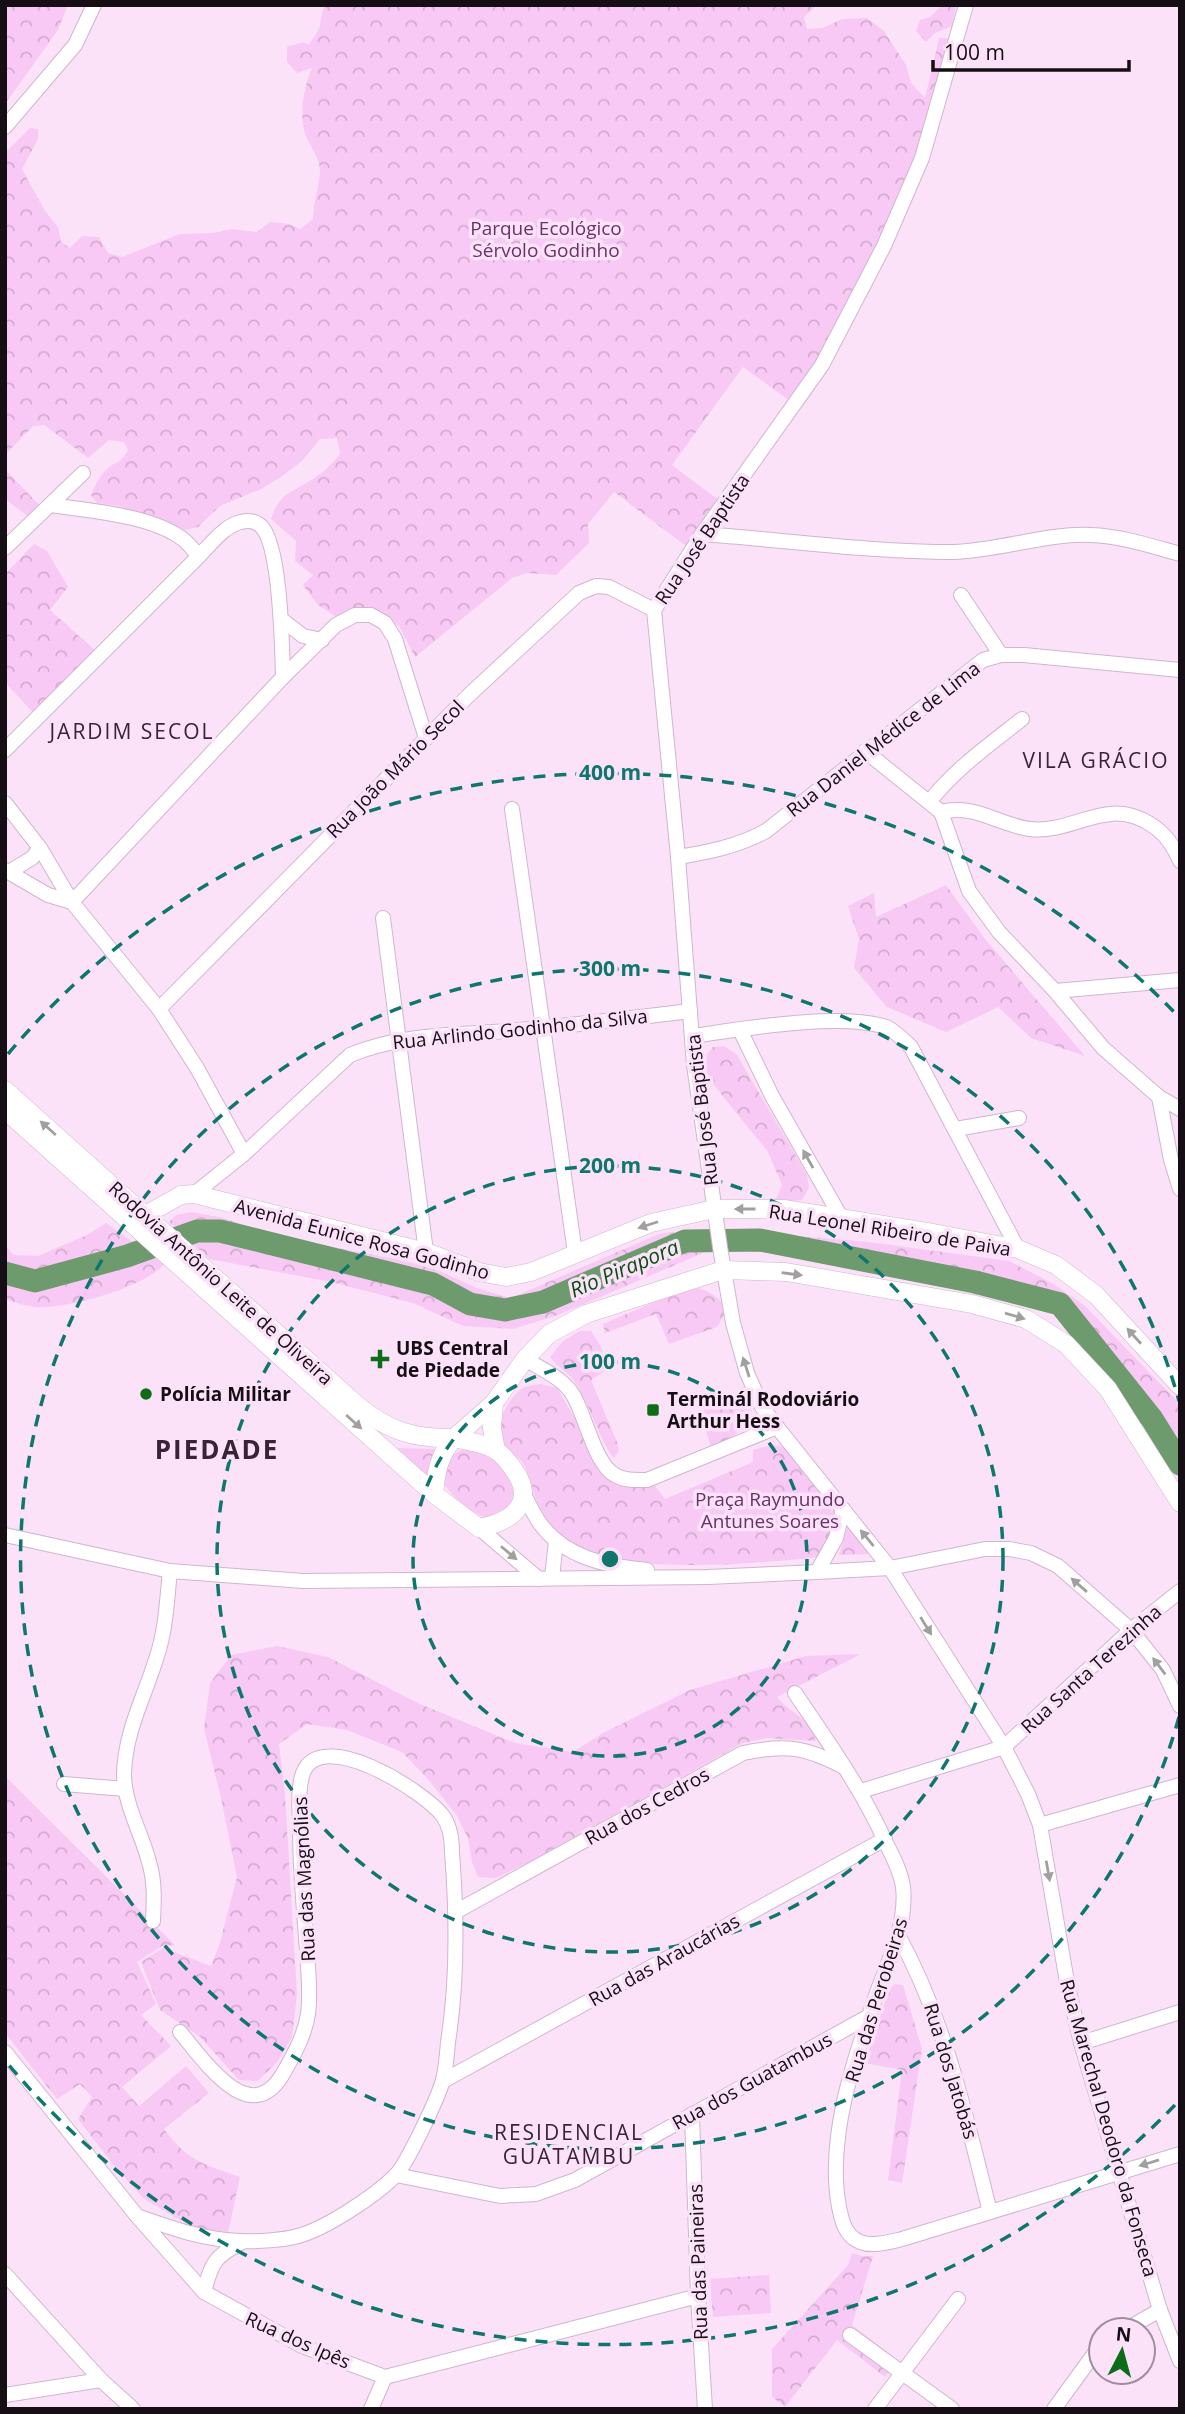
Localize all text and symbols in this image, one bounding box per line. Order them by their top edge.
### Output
scale bar [933,28,1129,72]
text: 100 m [944,38,1005,66]
park label: Parque Ecológico Sérvolo Godinho [470,215,622,263]
street label: Rua José Baptista [649,469,755,609]
street label: Rua Daniel Médice de Lima [781,655,985,823]
street label: Rua João Mário Secol [320,694,470,844]
district label: JARDIM SECOL [47,717,215,745]
district label: VILA GRÁCIO [1022,746,1170,774]
text: 400 m [579,758,641,786]
text: 300 m [579,954,641,982]
street label: Rua Arlindo Godinho da Silva [391,1003,649,1055]
street label: Rua José Baptista [680,1033,724,1187]
one-way arrow [40,1121,57,1137]
one-way arrow [802,1150,814,1169]
text: 200 m [579,1151,641,1179]
street label: Rodovia Antônio Leite de Oliveira [103,1175,339,1391]
street label: Avenida Eunice Rosa Godinho [232,1192,492,1286]
street label: Rua Leonel Ribeiro de Paiva [767,1198,1013,1262]
one-way arrow [734,1203,756,1215]
one-way arrow [637,1220,658,1231]
water label: Rio Pirapora [565,1232,683,1304]
one-way arrow [781,1268,803,1279]
one-way arrow [1004,1311,1026,1322]
one-way arrow [1126,1327,1142,1345]
place label: UBS Central de Piedade [396,1335,509,1383]
text: 100 m [579,1347,641,1375]
marker: UBS Central de Piedade [370,1349,390,1369]
one-way arrow [740,1356,750,1377]
place label: Polícia Militar [160,1381,291,1407]
marker: Polícia Militar [138,1386,154,1402]
place label: Terminál Rodoviário Arthur Hess [667,1386,859,1434]
marker: Terminál Rodoviário Arthur Hess [645,1402,661,1418]
one-way arrow [345,1414,363,1430]
district label: PIEDADE [155,1431,279,1467]
park label: Praça Raymundo Antunes Soares [695,1486,845,1534]
one-way arrow [860,1530,875,1547]
one-way arrow [500,1545,518,1561]
centre of rings [598,1547,622,1571]
one-way arrow [1071,1578,1088,1593]
street label: Rua Santa Terezinha [1015,1599,1167,1739]
one-way arrow [920,1616,933,1635]
one-way arrow [1152,1657,1166,1675]
street label: Rua dos Cedros [580,1761,714,1851]
street label: Rua das Magnólias [287,1796,321,1962]
one-way arrow [1043,1860,1054,1882]
street label: Rua das Araucárias [584,1908,744,2012]
street label: Rua das Perobeiras [839,1915,913,2085]
street label: Rua Marechal Deodoro da Fonseca [1054,1976,1164,2280]
street label: Rua dos Jatobás [918,2000,984,2142]
street label: Rua dos Guatambus [667,2026,837,2136]
district label: RESIDENCIAL GUATAMBU [494,2118,644,2170]
one-way arrow [1139,2158,1160,2169]
street label: Rua das Paineiras [682,2183,714,2341]
street label: Rua dos Ipês [241,2305,355,2375]
north arrow [1087,2316,1157,2386]
text: N [1115,2320,1133,2348]

